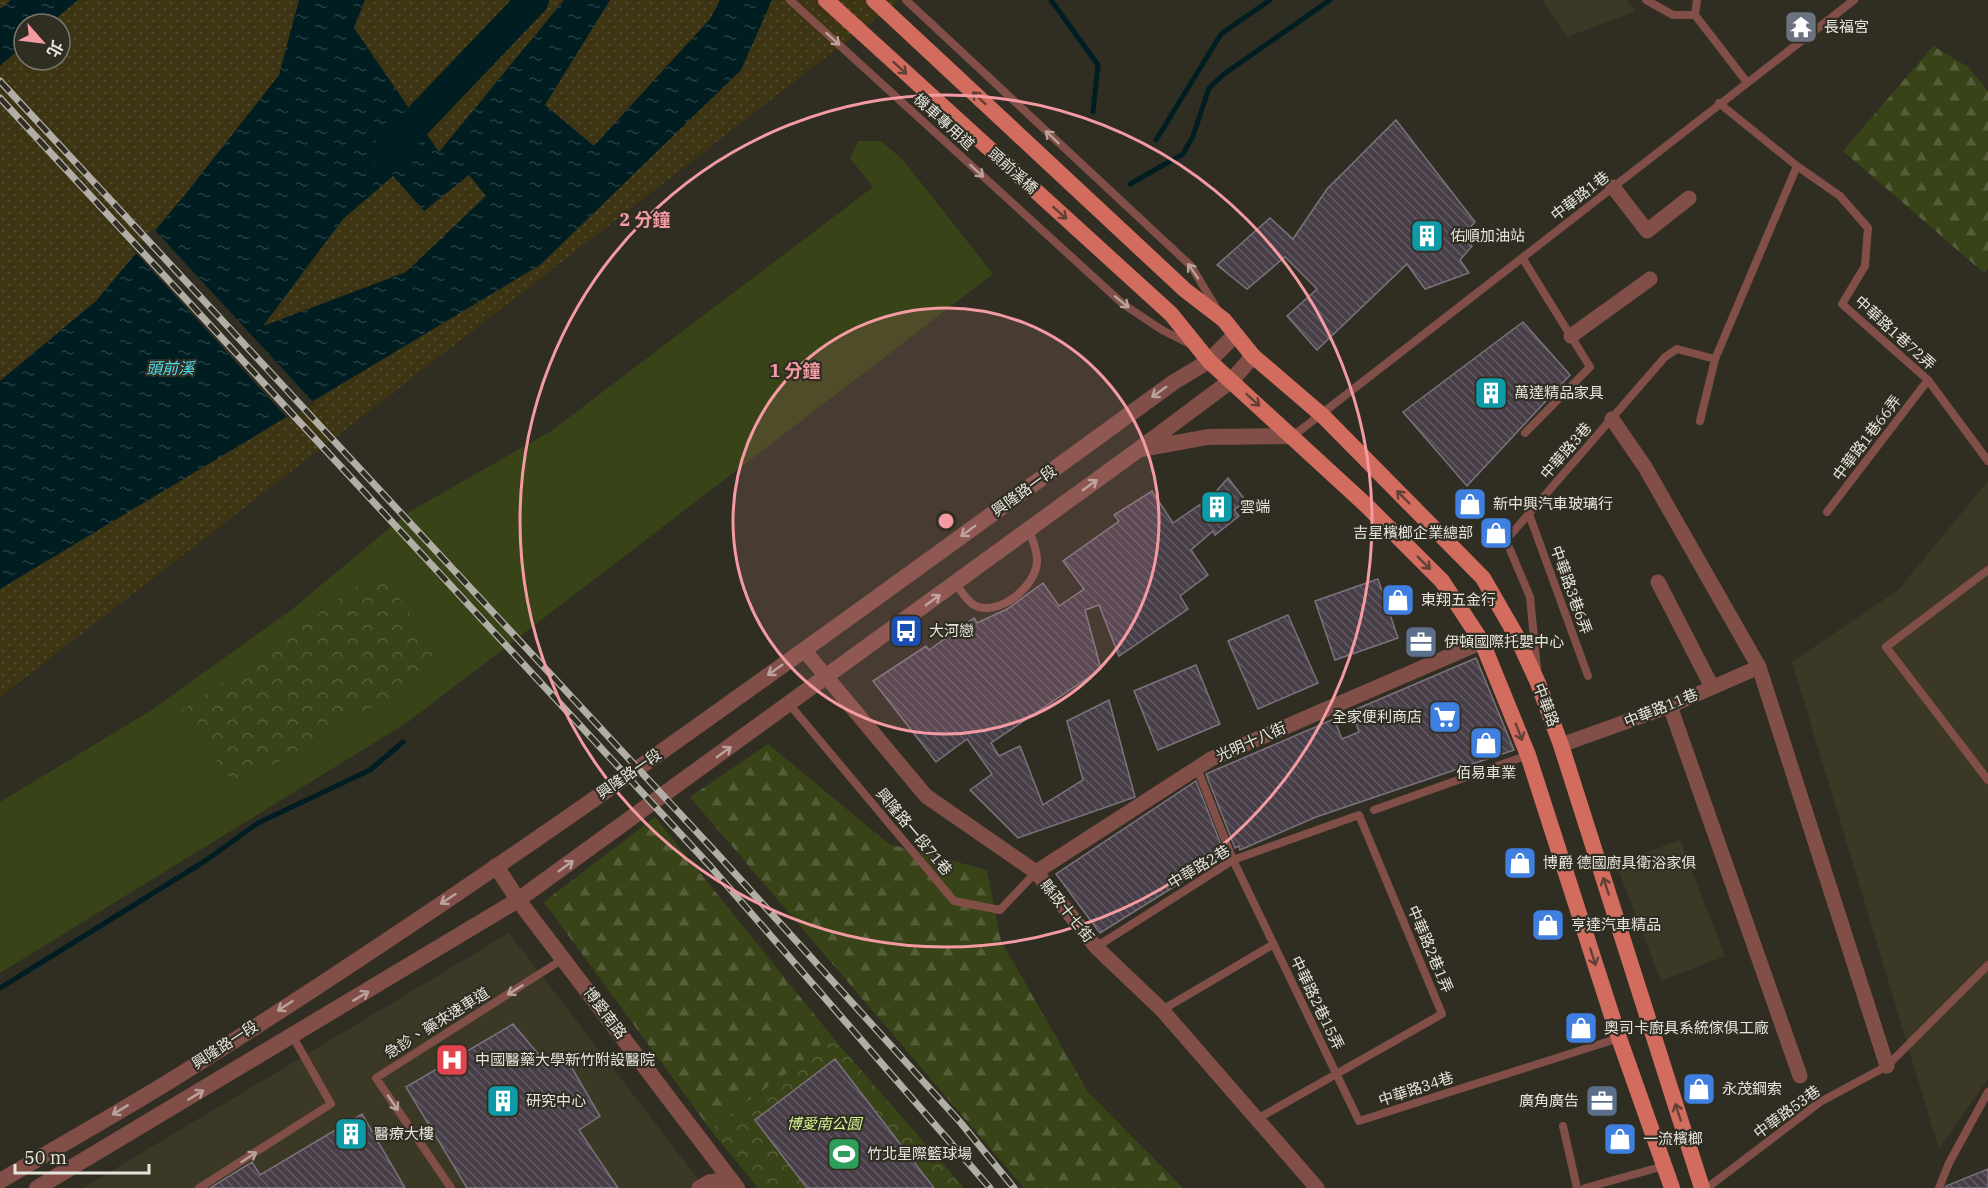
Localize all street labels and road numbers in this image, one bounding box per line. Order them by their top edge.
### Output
street label: 機車專用道 [910,89,979,154]
street label: 頭前溪橋 [985,143,1042,198]
street label: 中華路1巷 [1547,167,1613,224]
street label: 中華路1巷72弄 [1851,291,1940,374]
street label: 中華路1巷66弄 [1828,391,1905,484]
street label: 中華路3巷 [1536,418,1595,483]
street label: 興隆路一段 [988,461,1060,520]
street label: 中華路3巷6弄 [1547,543,1596,637]
street label: 中華路 [1530,680,1563,729]
street label: 中華路11巷 [1621,684,1701,731]
street label: 光明十八街 [1213,718,1289,765]
street label: 興隆路一段 [593,744,665,803]
street label: 興隆路一段71巷 [872,784,956,879]
street label: 中華路2巷 [1164,841,1233,892]
street label: 縣政十七街 [1036,876,1098,946]
street label: 中華路2巷1弄 [1404,902,1457,995]
street label: 中華路2巷15弄 [1287,953,1348,1053]
street label: 急診、藥來速車道 [381,983,493,1062]
street label: 博愛南路 [580,983,631,1042]
street label: 興隆路一段 [188,1016,261,1073]
street label: 中華路34巷 [1376,1067,1456,1110]
street label: 中華路53巷 [1750,1081,1824,1142]

